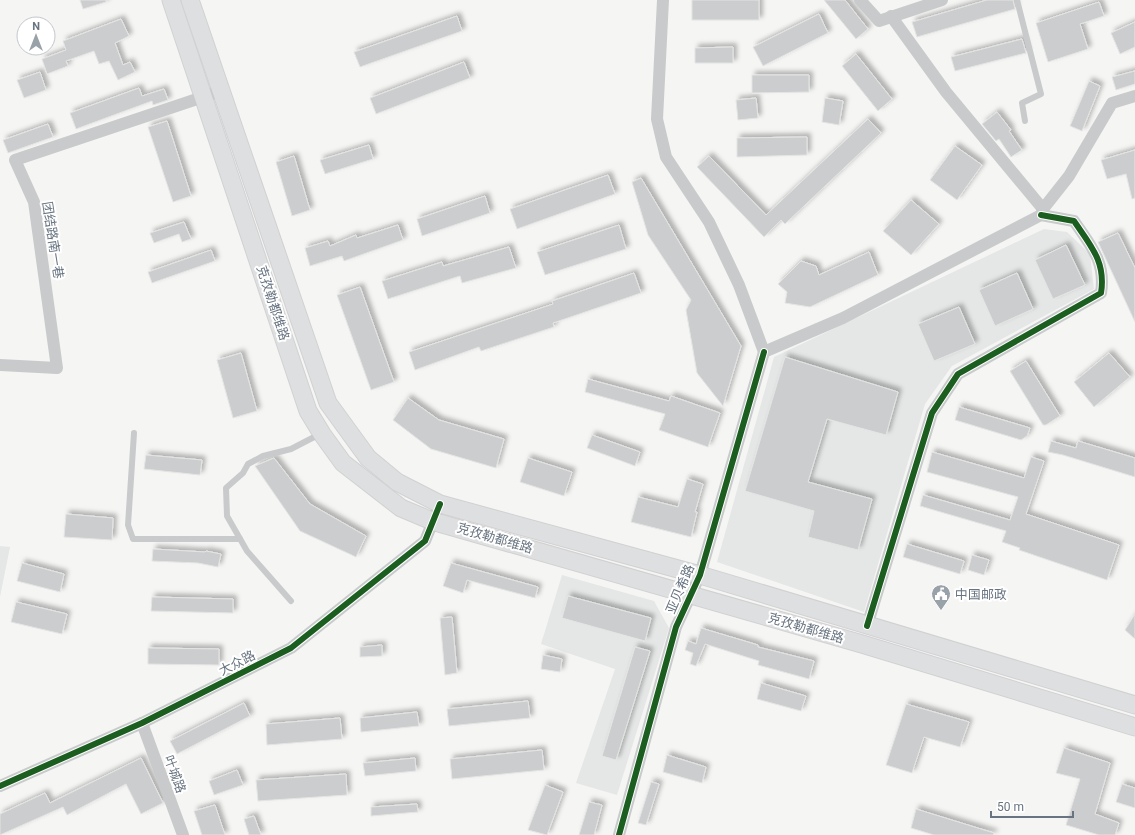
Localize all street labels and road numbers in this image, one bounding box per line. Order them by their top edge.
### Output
street label: 团结路南一巷 [39,200,67,280]
street label: 克孜勒都维路 [254,264,292,342]
street label: 克孜勒都维路 [455,520,535,556]
street label: 亚贝希路 [663,562,697,616]
street label: 克孜勒都维路 [766,610,846,646]
street label: 大众路 [216,647,258,679]
street label: 叶城路 [161,753,189,795]

